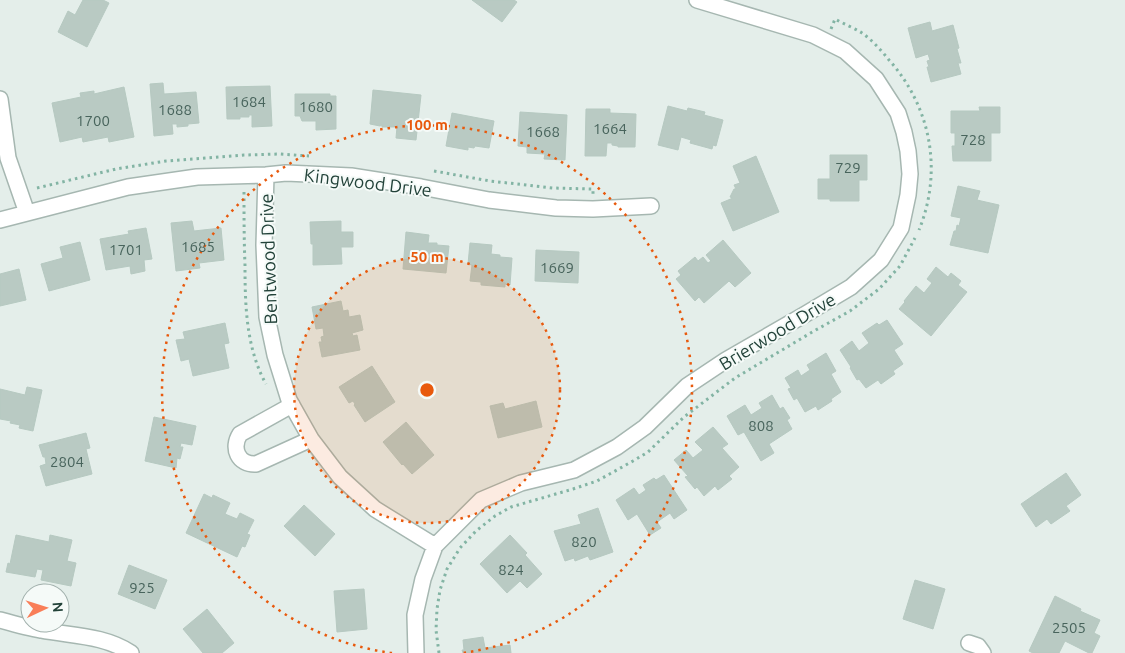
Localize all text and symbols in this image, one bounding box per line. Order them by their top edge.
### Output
house number: 1684 [232,93,266,110]
house number: 1680 [299,98,333,115]
house number: 1688 [158,101,192,118]
house number: 1700 [76,112,110,129]
text: 100 m [406,116,448,133]
house number: 1664 [593,120,627,137]
house number: 1668 [526,123,560,140]
house number: 728 [960,131,986,148]
house number: 729 [835,159,861,176]
street label: Kingwood Drive [303,164,433,200]
street label: Bentwood Drive [256,193,280,325]
house number: 1685 [181,238,215,255]
house number: 1701 [109,241,143,258]
text: 50 m [410,248,444,265]
house number: 1669 [540,259,574,276]
street label: Brierwood Drive [715,288,839,374]
centre of rings [418,381,436,399]
house number: 808 [748,417,774,434]
house number: 2804 [50,453,84,470]
house number: 820 [571,533,597,550]
house number: 824 [498,561,524,578]
house number: 925 [129,579,155,596]
north arrow [20,583,70,633]
text: N [50,601,66,613]
house number: 2505 [1052,619,1086,636]

